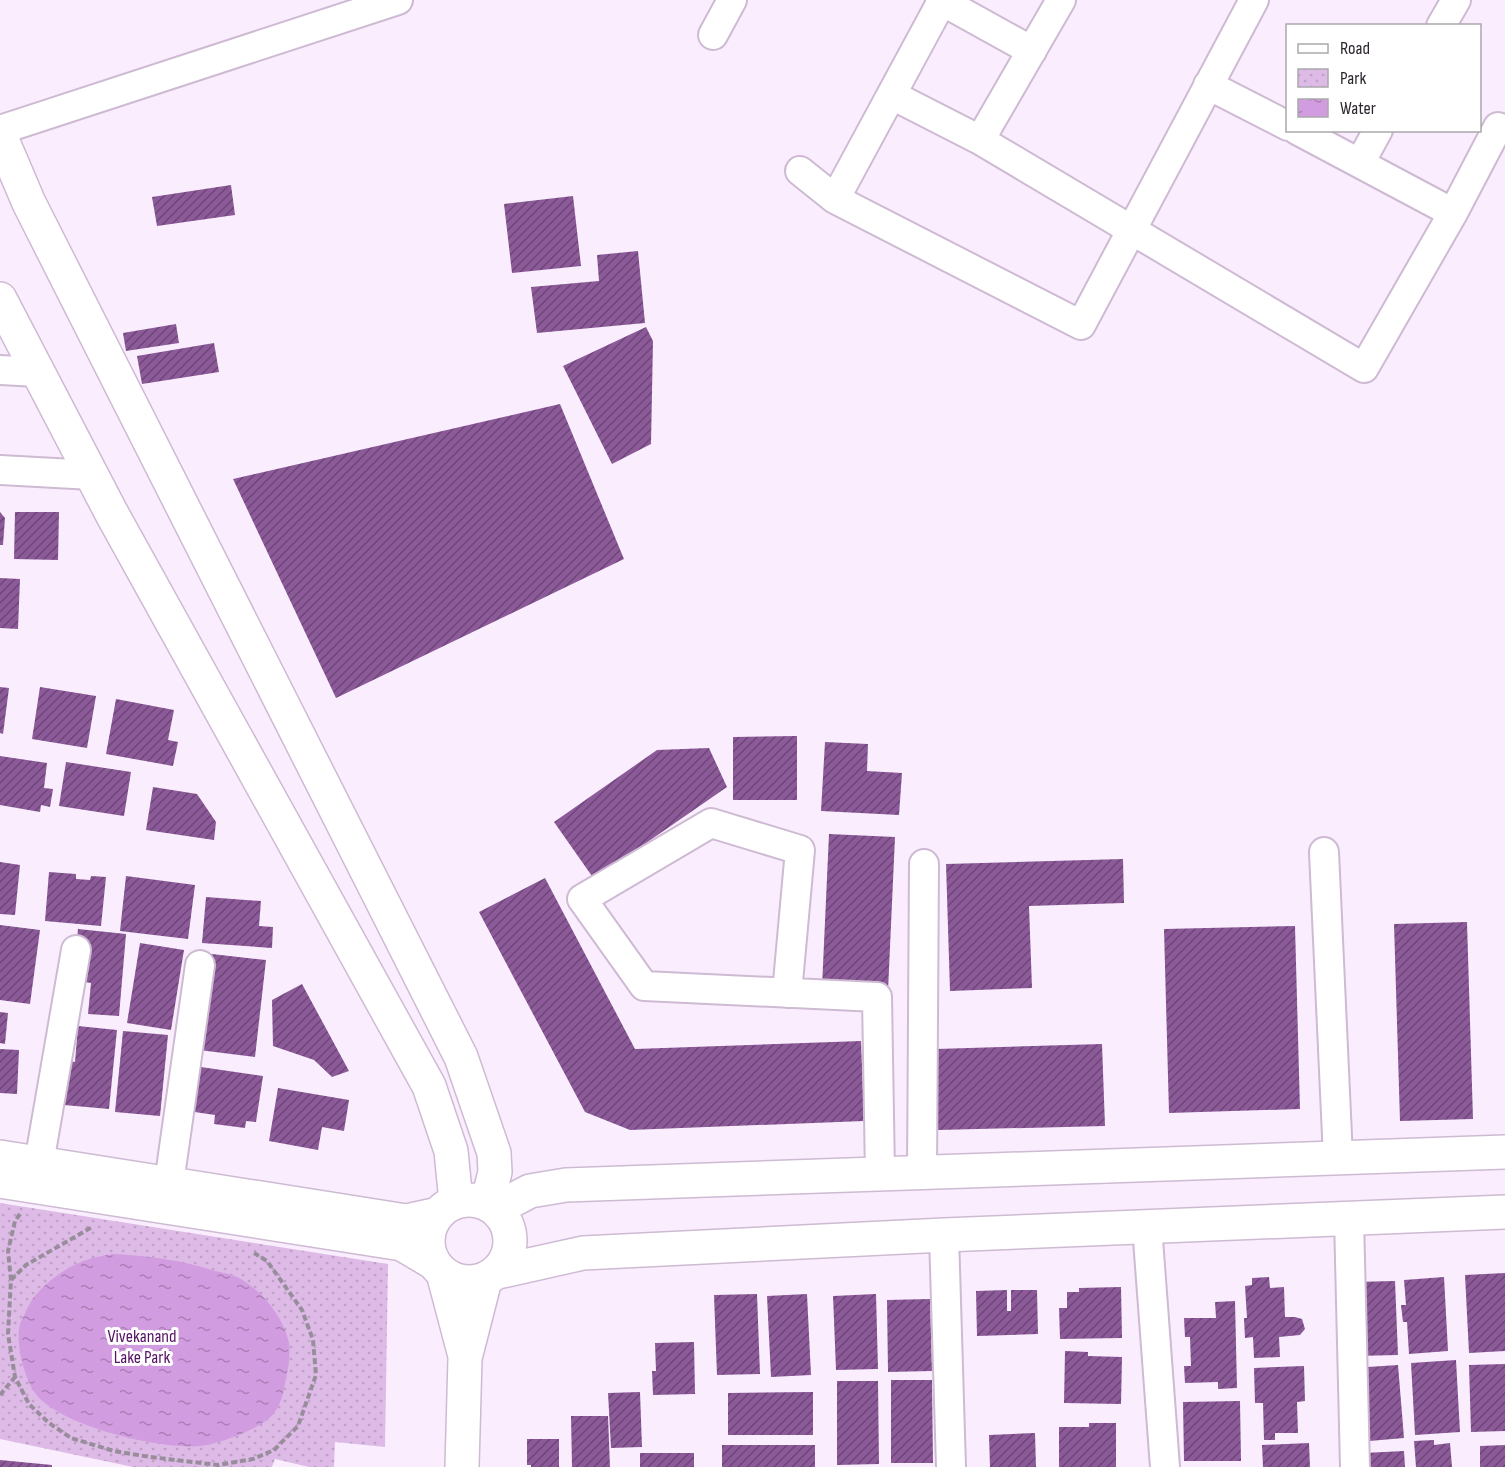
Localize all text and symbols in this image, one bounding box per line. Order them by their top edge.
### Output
legend [1286,24,1481,132]
text: Road [1340,38,1370,59]
text: Park [1340,68,1366,89]
text: Water [1340,98,1376,119]
park label: Vivekanand Lake Park [107,1326,177,1368]

